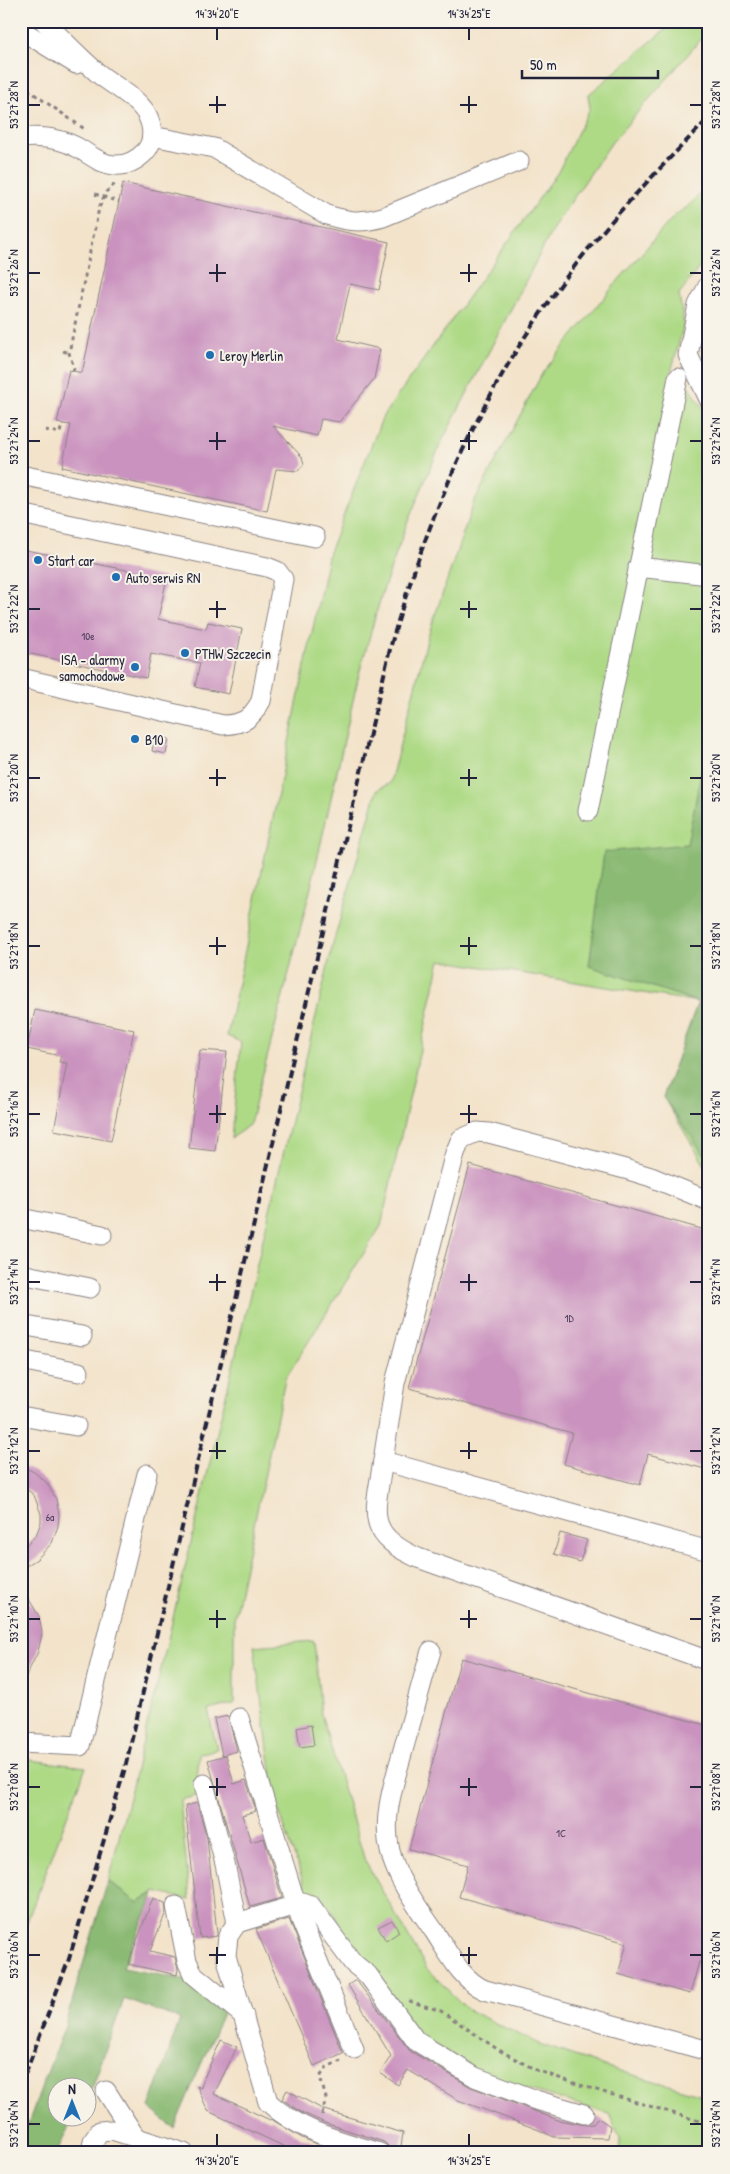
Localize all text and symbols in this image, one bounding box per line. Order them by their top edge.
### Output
text: 14°34'20"E [195,5,239,22]
text: 14°34'25"E [447,5,491,22]
scale bar [522,48,659,80]
text: 50 m [530,54,557,75]
text: 53°27'28"N [5,81,22,129]
text: 53°27'28"N [707,81,724,129]
text: 53°27'26"N [5,249,22,297]
text: 53°27'26"N [707,249,724,297]
place label: Leroy Merlin [220,346,283,366]
marker: Leroy Merlin [204,349,216,361]
text: 53°27'24"N [5,418,22,464]
text: 53°27'24"N [707,418,724,464]
place label: Start car [48,551,95,570]
marker: Start car [32,554,44,566]
place label: Auto serwis RN [126,568,201,587]
marker: Auto serwis RN [110,571,122,583]
text: 53°27'22"N [5,585,22,633]
text: 53°27'22"N [707,585,724,633]
house number: 10e [81,629,95,643]
place label: PTHW Szczecin [195,644,271,663]
marker: PTHW Szczecin [179,647,191,659]
place label: ISA - alarmy samochodowe [59,650,125,685]
marker: ISA - alarmy samochodowe [129,661,141,673]
place label: B10 [145,730,163,749]
marker: B10 [129,733,141,745]
text: 53°27'20"N [5,754,22,802]
text: 53°27'20"N [707,754,724,802]
text: 53°27'18"N [5,923,22,969]
text: 53°27'18"N [707,923,724,969]
text: 53°27'16"N [5,1091,22,1137]
text: 53°27'16"N [707,1091,724,1137]
text: 53°27'14"N [5,1259,22,1305]
text: 53°27'14"N [707,1259,724,1305]
house number: 1D [564,1311,574,1325]
text: 53°27'12"N [5,1428,22,1474]
text: 53°27'12"N [707,1428,724,1474]
house number: 6a [46,1510,55,1524]
text: 53°27'10"N [5,1596,22,1642]
text: 53°27'10"N [707,1596,724,1642]
text: 53°27'08"N [5,1763,22,1811]
text: 53°27'08"N [707,1763,724,1811]
house number: 1C [556,1826,566,1840]
text: 53°27'06"N [5,1932,22,1978]
text: 53°27'06"N [707,1932,724,1978]
north arrow [48,2076,98,2126]
text: N [68,2079,76,2098]
text: 53°27'04"N [5,2101,22,2147]
text: 53°27'04"N [707,2101,724,2147]
text: 14°34'20"E [195,2152,239,2169]
text: 14°34'25"E [447,2152,491,2169]

